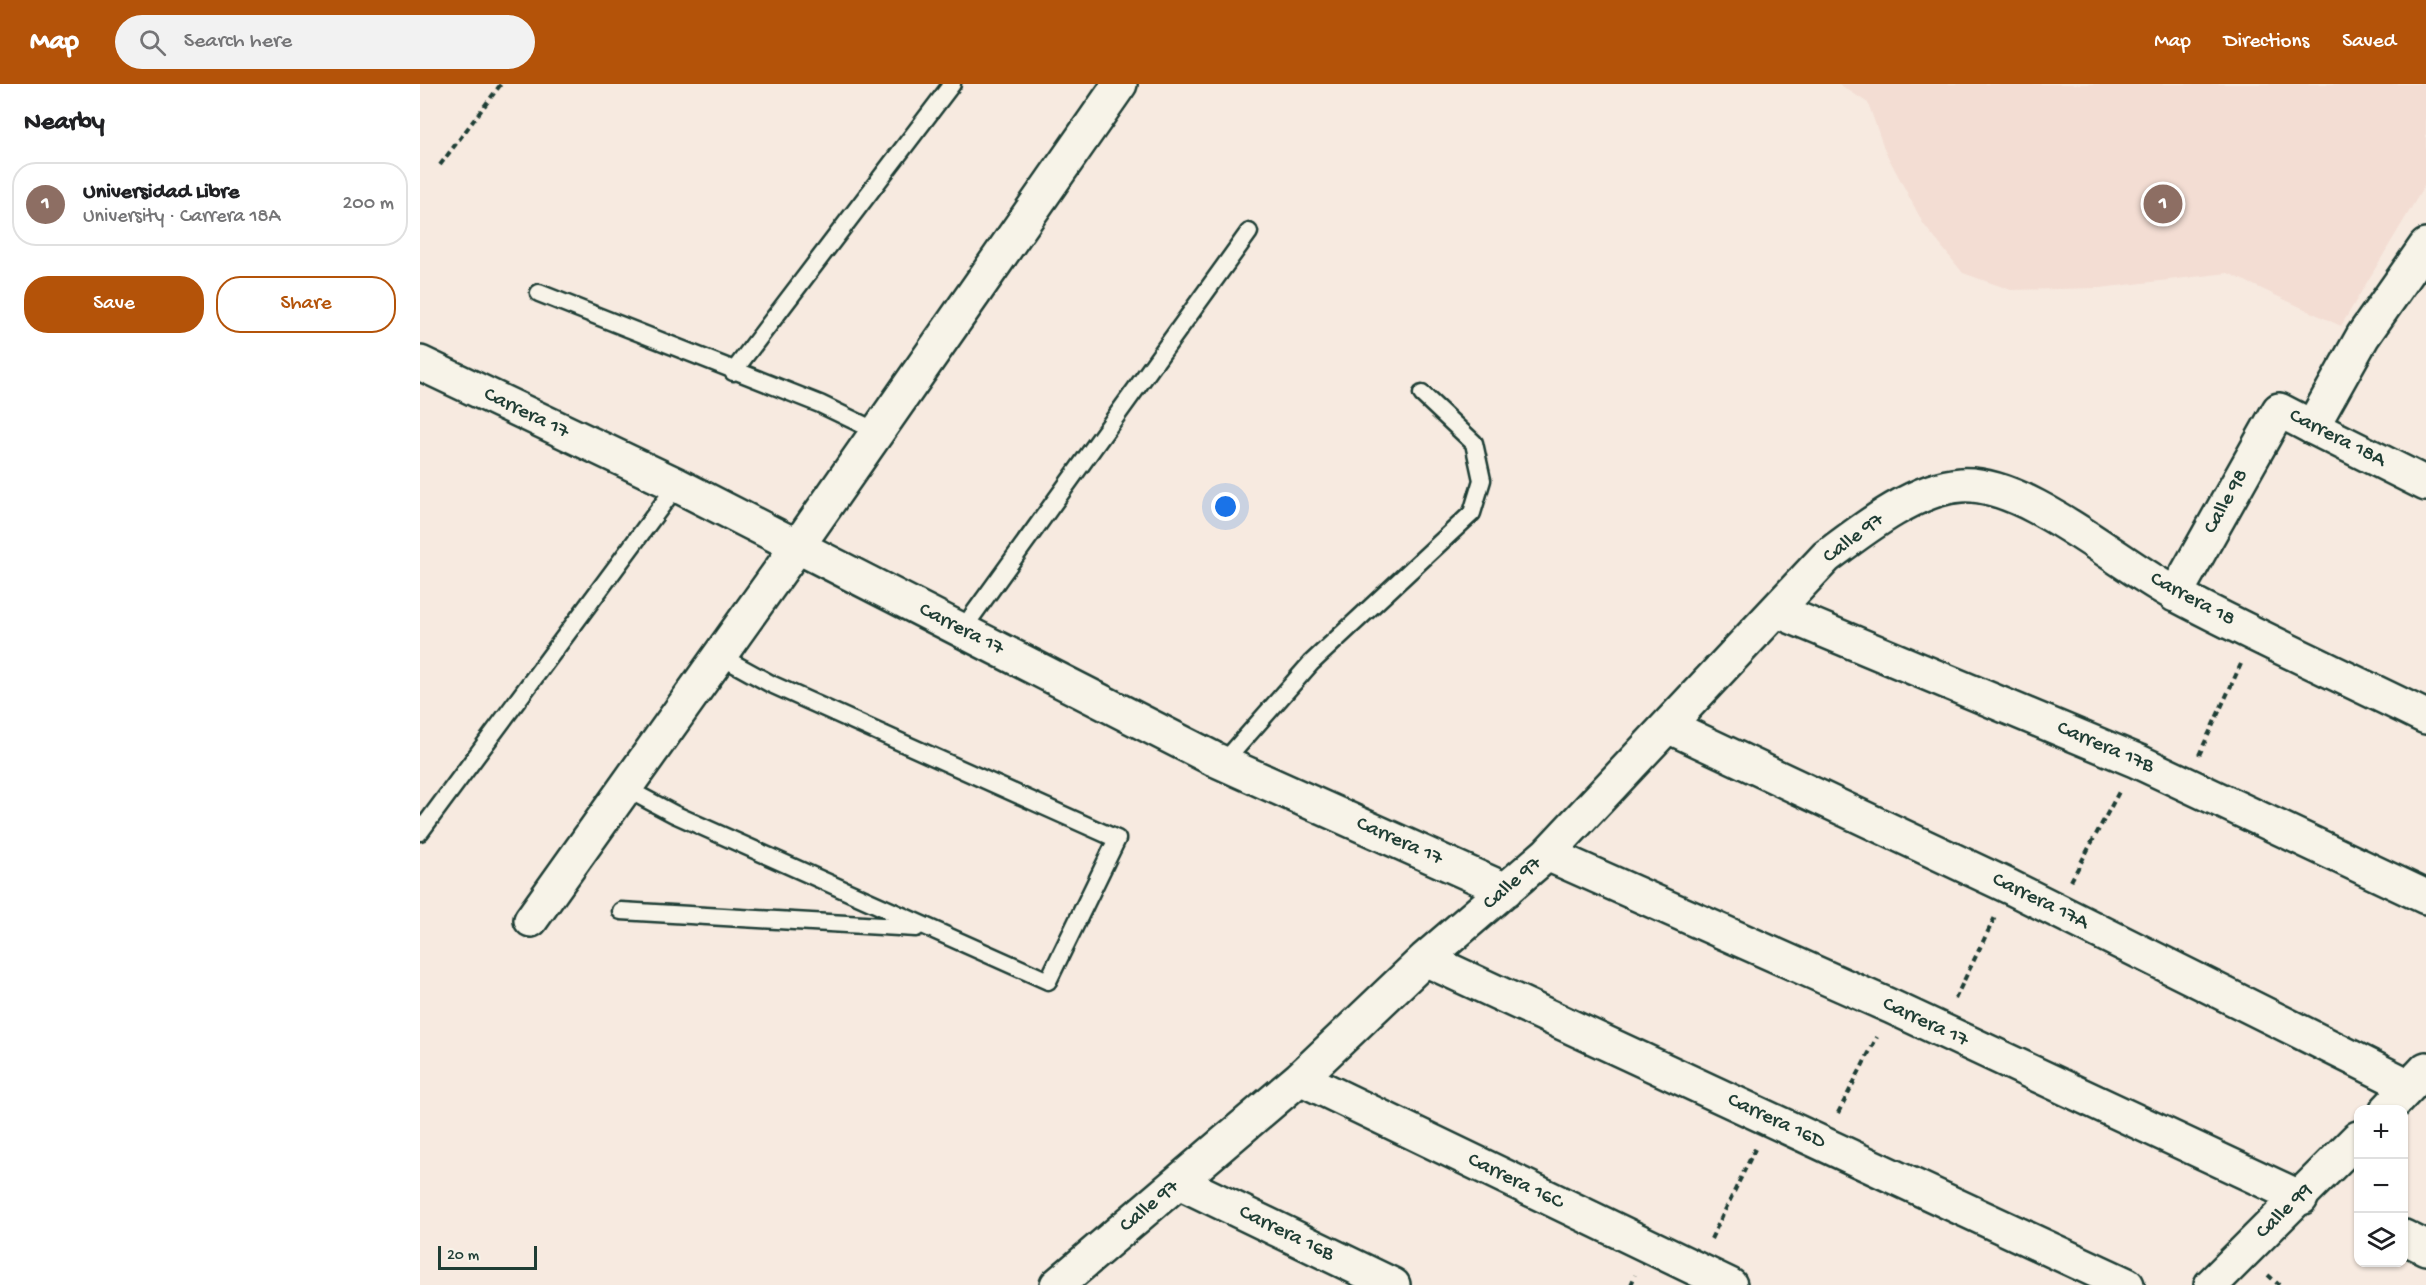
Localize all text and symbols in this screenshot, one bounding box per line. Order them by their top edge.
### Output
search box [115,15,535,69]
text: Map [30,26,79,59]
icon: search [136,26,169,59]
text: Search here [184,29,292,55]
text: Map [2154,30,2191,55]
text: Directions [2224,30,2309,55]
text: Saved [2342,30,2396,55]
text: Nearby [24,108,105,139]
text: Universidad Libre [83,180,239,206]
pin: 1 [2144,182,2182,226]
text: 1 [41,193,50,216]
text: 200 m [343,193,394,216]
text: University · Carrera 18A [83,206,280,229]
button: Save [24,276,204,333]
button: Share [216,276,396,333]
street label: Carrera 17 [479,383,574,446]
street label: Carrera 18A [2284,404,2391,475]
street label: Calle 98 [2199,465,2255,539]
your location [1211,492,1240,521]
street label: Calle 97 [1819,507,1890,570]
street label: Carrera 18 [2145,567,2239,633]
street label: Carrera 17 [914,598,1009,663]
street label: Carrera 17B [2053,716,2158,780]
street label: Carrera 17 [1352,812,1447,873]
street label: Calle 97 [1479,851,1548,916]
street label: Carrera 17A [1988,868,2094,937]
street label: Carrera 17 [1878,992,1973,1054]
street label: Carrera 16D [1723,1088,1829,1156]
map controls [2354,1105,2408,1267]
button: + [2354,1105,2408,1159]
street label: Carrera 16C [1463,1148,1568,1217]
button: − [2354,1159,2408,1213]
street label: Calle 97 [1115,1174,1185,1239]
street label: Calle 99 [2251,1179,2319,1245]
street label: Carrera 16B [1234,1200,1339,1268]
button: layers [2354,1213,2408,1267]
scale bar [438,1243,537,1270]
text: 20 m [447,1247,479,1266]

